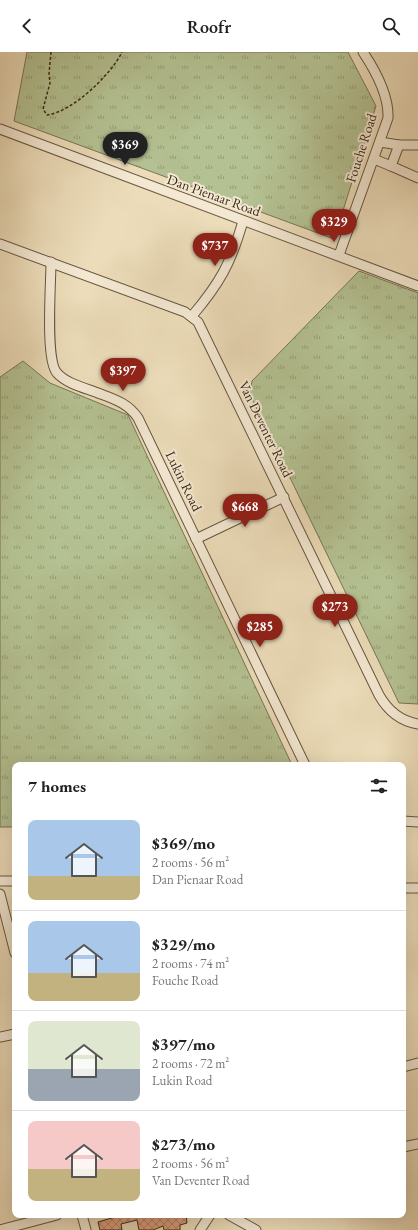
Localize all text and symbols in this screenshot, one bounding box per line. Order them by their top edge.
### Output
icon: back [16,15,38,37]
text: Roofr [187,15,231,38]
icon: search [380,15,402,37]
street label: Fouche Road [341,110,381,185]
pin: $369 [101,132,149,166]
text: $369 [112,136,138,153]
street label: Dan Pienaar Road [165,170,264,221]
pin: $329 [310,209,358,243]
text: $329 [321,213,347,230]
pin: $737 [191,233,239,267]
text: $737 [202,237,228,254]
pin: $397 [99,358,147,392]
text: $397 [110,362,136,379]
street label: Van Deventer Road [235,378,298,481]
street label: Lukin Road [162,448,207,515]
pin: $668 [221,494,269,528]
text: $668 [232,498,258,515]
pin: $273 [311,594,359,628]
text: $273 [322,598,348,615]
pin: $285 [236,614,284,648]
text: $285 [247,618,273,635]
text: 7 homes [28,775,86,797]
icon: filters [368,775,390,797]
text: $369/mo [152,832,215,854]
icon: home [60,836,108,884]
text: 2 rooms · 56 m² [152,854,229,871]
text: Dan Pienaar Road [152,871,243,888]
text: $329/mo [152,933,215,955]
icon: home [60,937,108,985]
text: 2 rooms · 74 m² [152,955,229,972]
text: Fouche Road [152,972,218,989]
text: $397/mo [152,1033,215,1055]
icon: home [60,1037,108,1085]
text: 2 rooms · 72 m² [152,1055,229,1072]
text: Lukin Road [152,1072,212,1089]
text: $273/mo [152,1133,215,1155]
icon: home [60,1137,108,1185]
text: 2 rooms · 56 m² [152,1155,229,1172]
text: Van Deventer Road [152,1172,250,1189]

